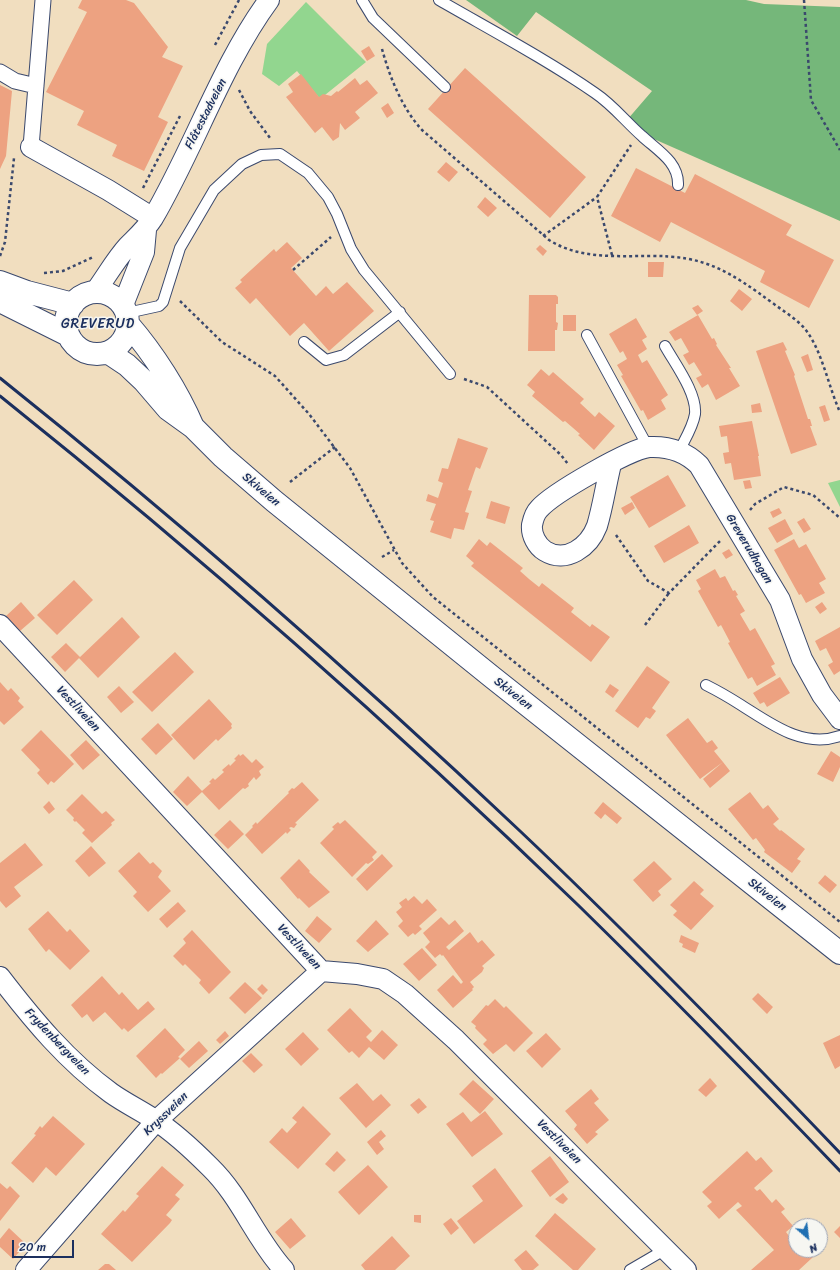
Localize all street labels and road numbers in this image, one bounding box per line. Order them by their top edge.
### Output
street label: Flåtestadveien [182,76,230,152]
street label: Skiveien [239,470,283,510]
street label: Greverudhagan [723,511,775,587]
street label: Skiveien [491,674,535,714]
street label: Vestliveien [53,683,103,735]
street label: Skiveien [745,875,789,915]
street label: Vestliveien [274,921,324,973]
street label: Frydenbergveien [21,1006,93,1078]
street label: Kryssveien [141,1089,191,1139]
street label: Vestliveien [534,1117,584,1167]

